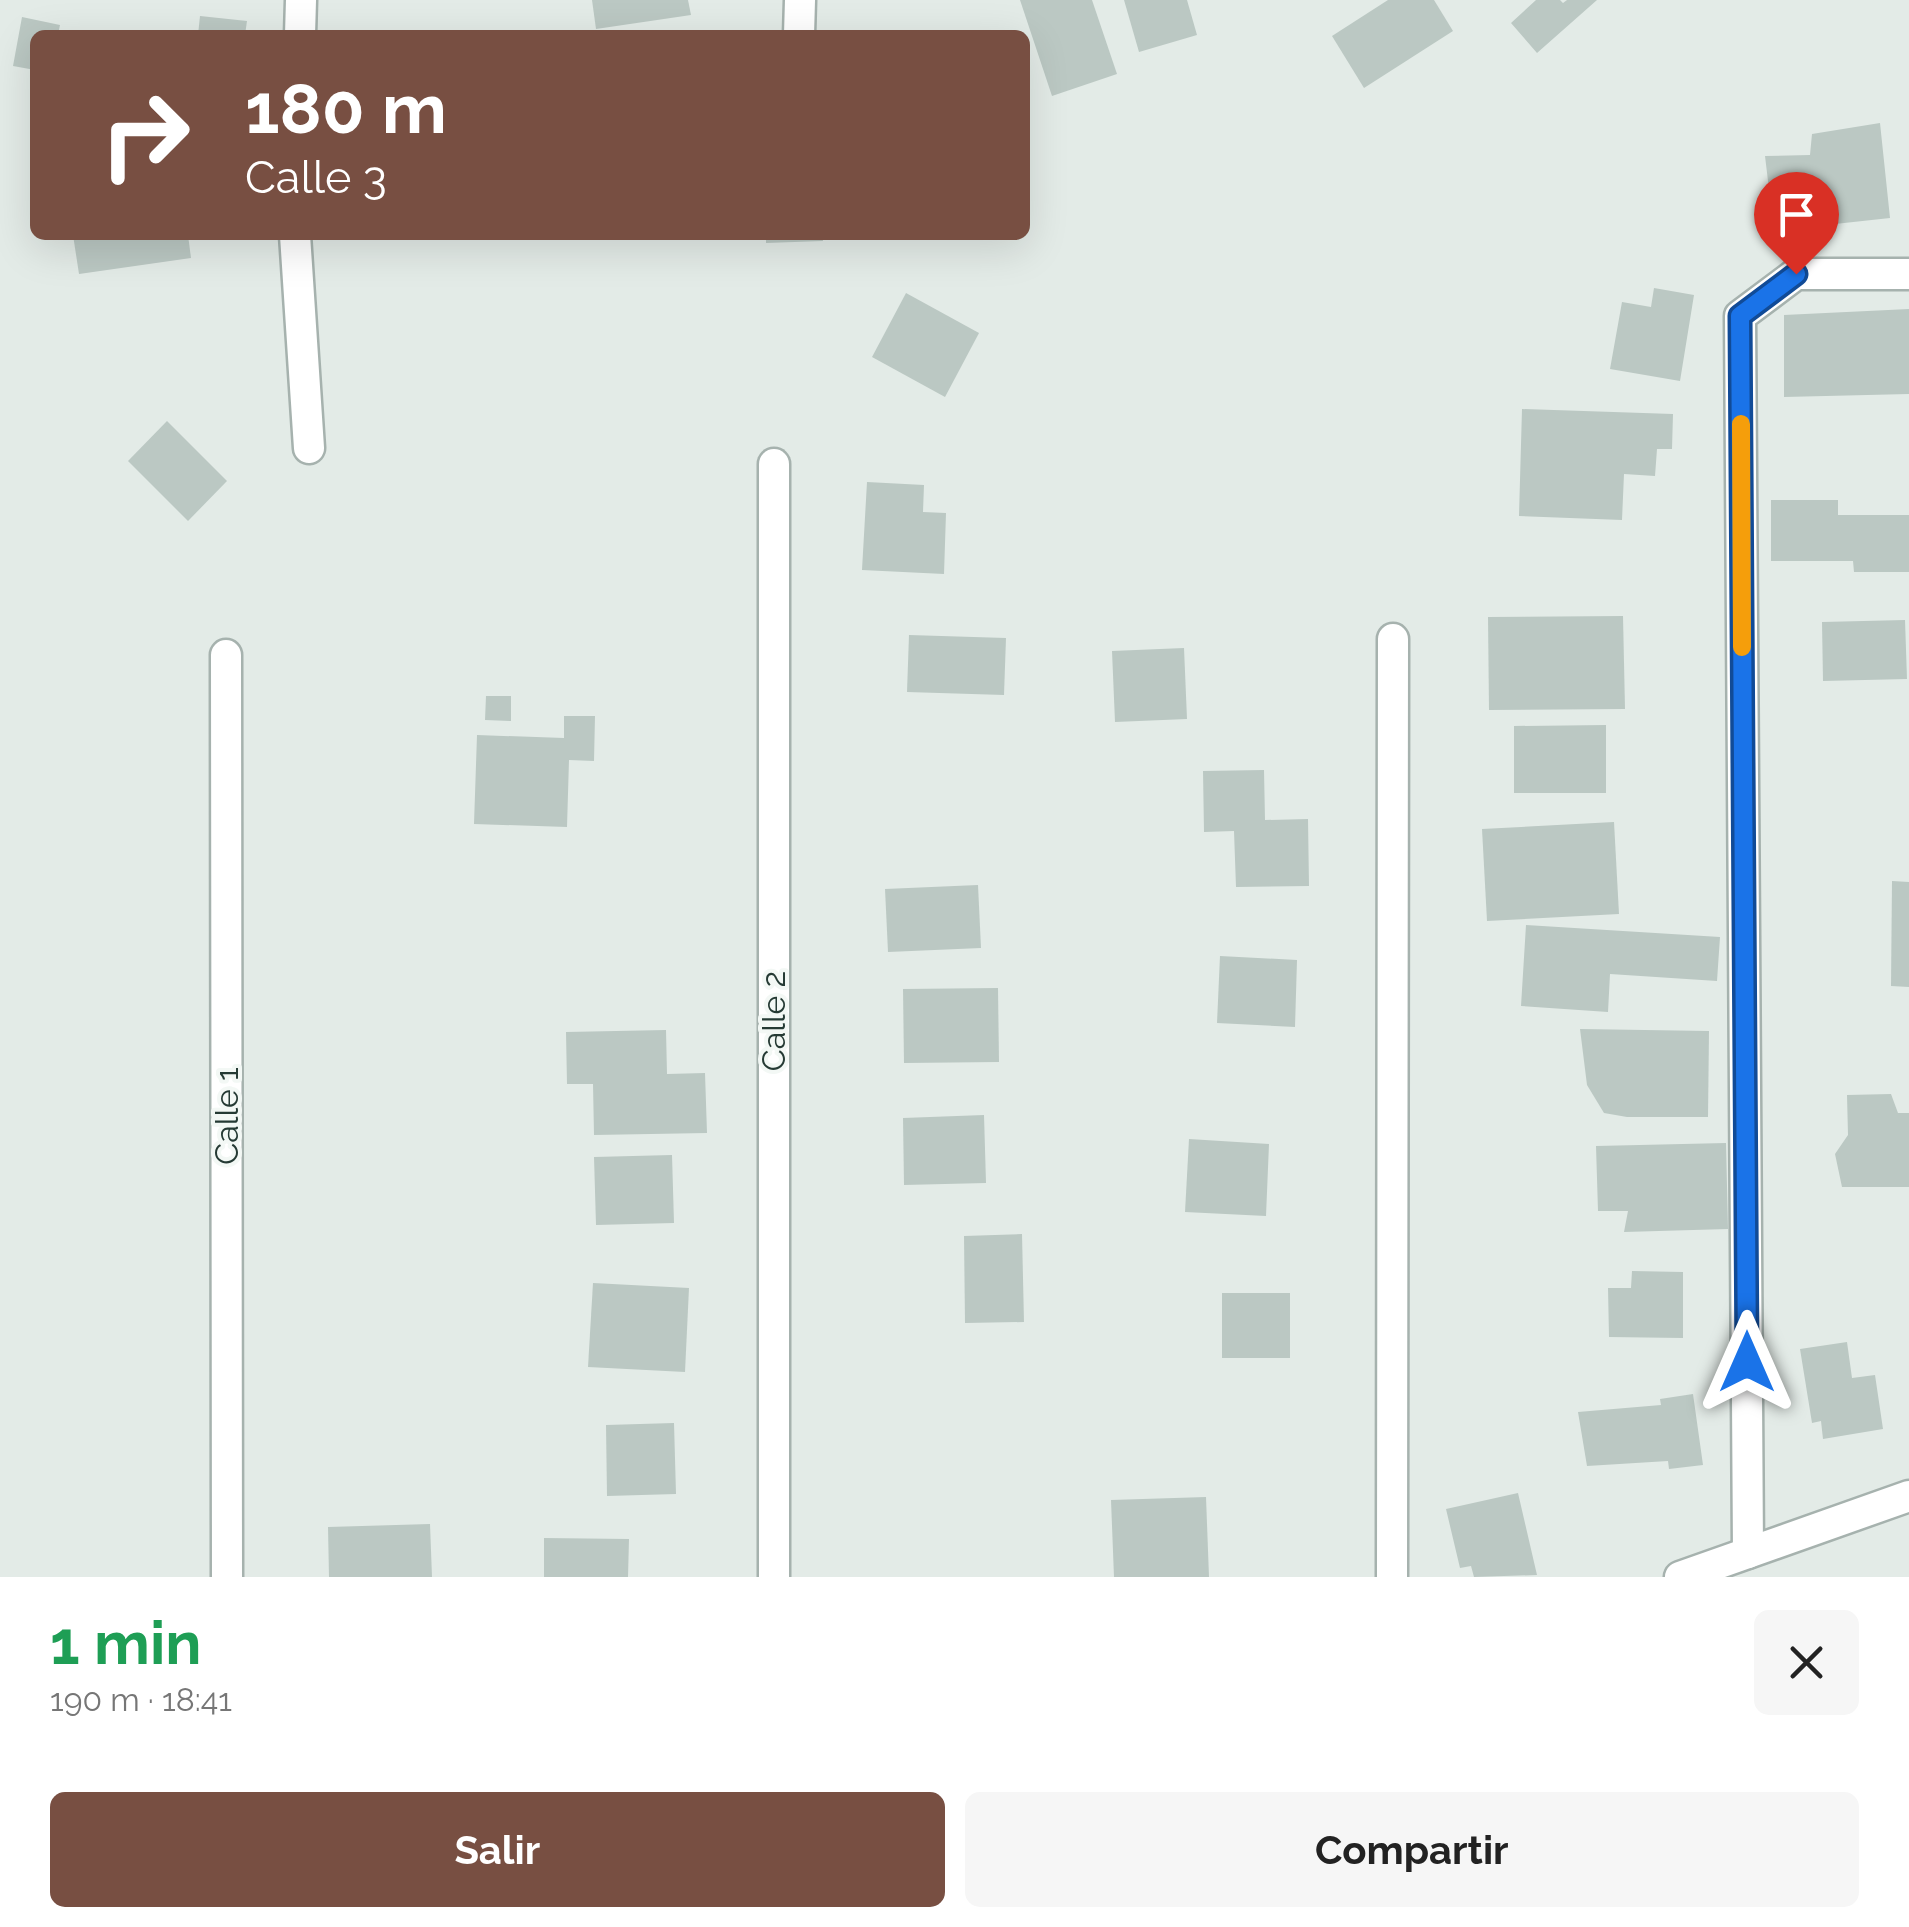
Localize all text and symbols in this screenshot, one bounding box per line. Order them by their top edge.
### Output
text: 180 m [245,67,447,149]
icon: right [80,70,210,200]
text: Calle 3 [245,151,387,204]
pin [1754,172,1839,275]
icon: arrive [1769,187,1824,242]
street label: Calle 2 [755,971,792,1071]
street label: Calle 1 [208,1067,245,1165]
position arrow [1695,1310,1799,1414]
text: 1 min [50,1608,201,1678]
button: close [1754,1610,1859,1715]
text: 190 m · 18:41 [50,1681,232,1718]
button: Salir [50,1792,945,1907]
button: Compartir [965,1792,1859,1907]

